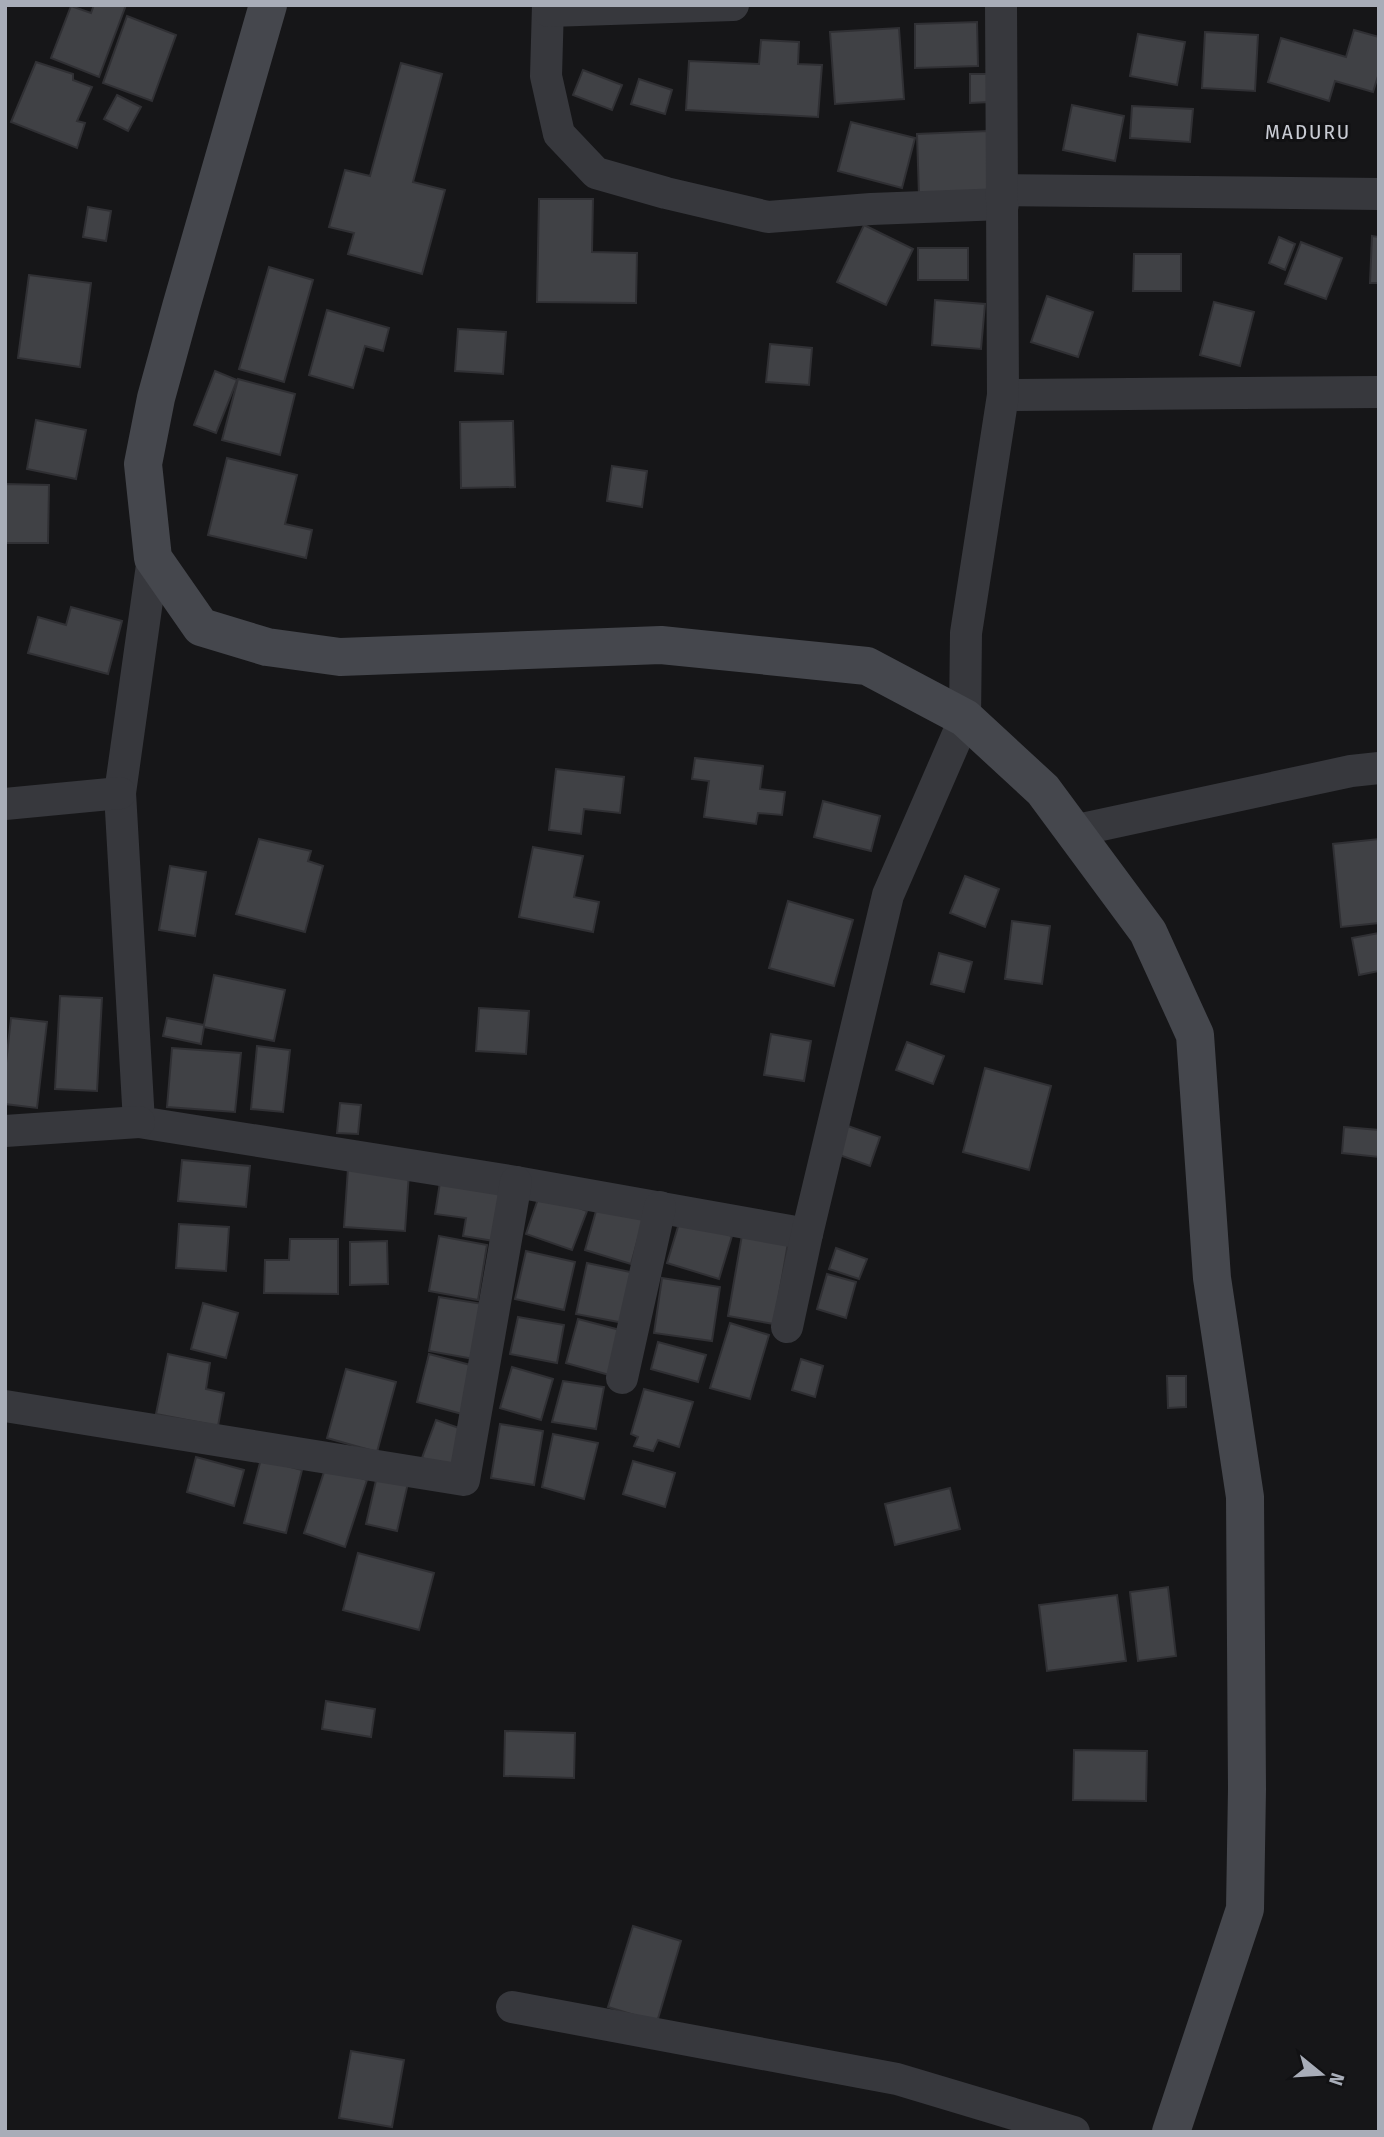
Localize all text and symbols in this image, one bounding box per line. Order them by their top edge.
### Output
district label: MADURU [1265,119,1351,145]
north arrow [1286,2039,1356,2109]
text: N [1324,2070,1349,2088]

